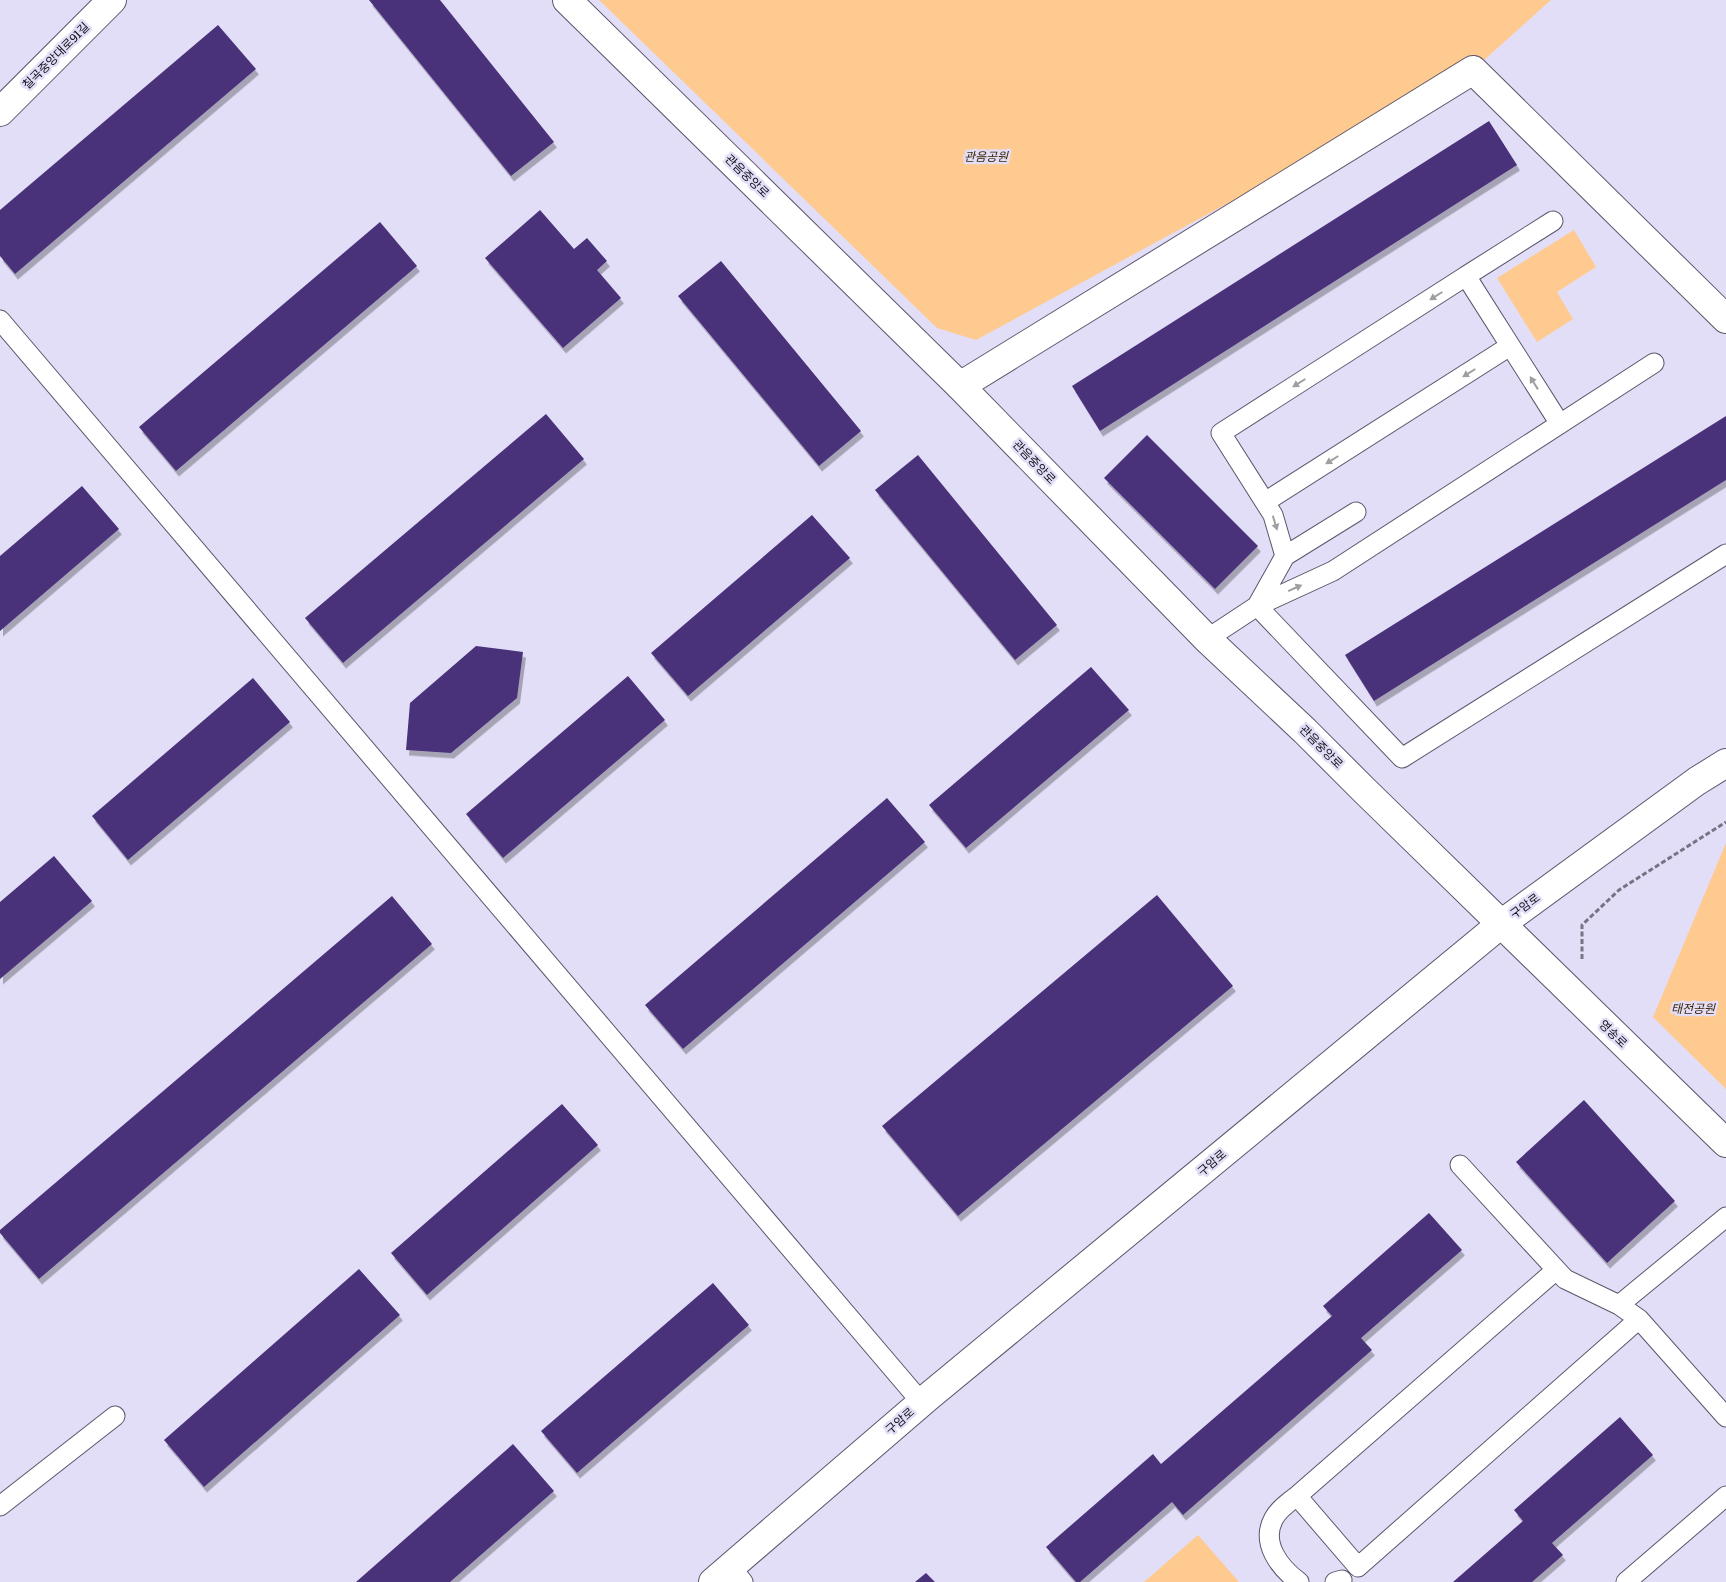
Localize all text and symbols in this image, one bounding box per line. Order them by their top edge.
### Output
street label: 칠곡중앙대로91길 [18,18,93,93]
park label: 관음공원 [964,147,1009,165]
street label: 관음중앙로 [722,150,774,201]
one-way arrow [1429,291,1442,301]
one-way arrow [1463,368,1476,377]
one-way arrow [1529,377,1538,390]
one-way arrow [1292,379,1305,388]
street label: 관음중앙로 [1009,435,1060,487]
one-way arrow [1325,455,1339,464]
one-way arrow [1272,516,1280,531]
one-way arrow [1288,584,1302,592]
street label: 관음중앙로 [1296,720,1348,772]
street label: 구암로 [1506,888,1543,922]
park label: 태전공원 [1671,999,1716,1017]
street label: 영송로 [1596,1015,1632,1051]
street label: 구암로 [1193,1145,1230,1180]
street label: 구암로 [881,1403,918,1438]

